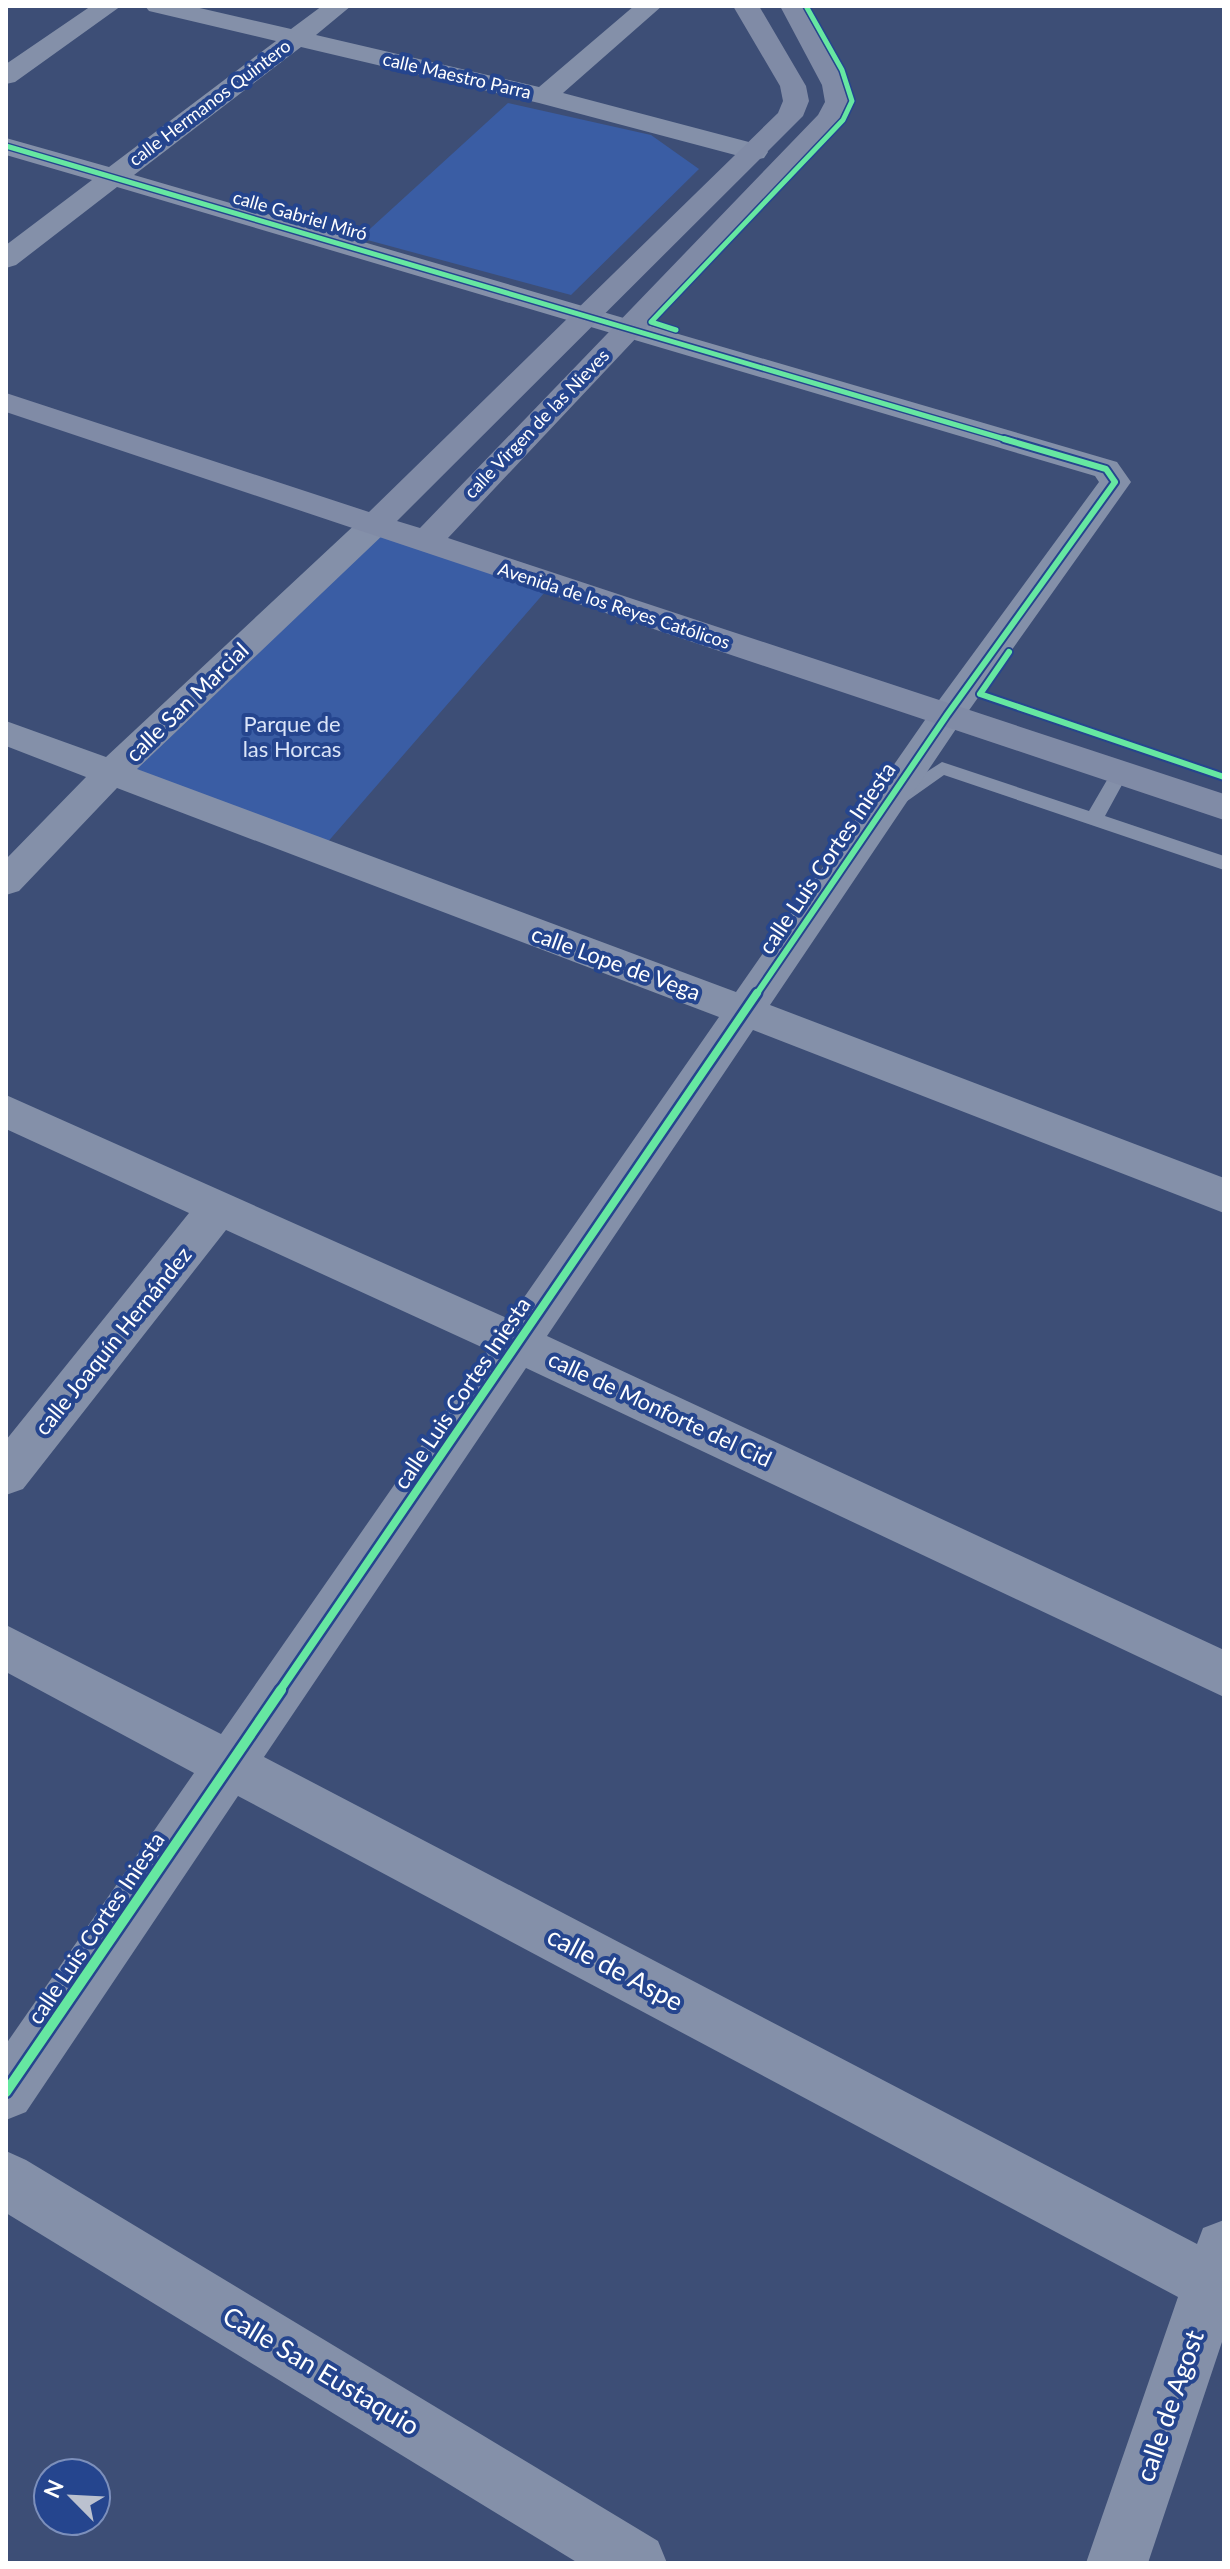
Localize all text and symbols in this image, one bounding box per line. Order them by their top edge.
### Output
street label: calle Hermanos Quintero [124,34,295,170]
street label: calle Maestro Parra [381,47,534,103]
street label: calle Gabriel Miró [231,185,370,245]
street label: calle Virgen de las Nieves [459,344,613,503]
street label: Avenida de los Reyes Católicos [496,557,733,653]
street label: calle San Marcial [120,636,254,767]
park label: Parque de las Horcas [243,710,341,762]
street label: calle Luis Cortes Iniesta [752,757,901,959]
street label: calle Lope de Vega [528,919,704,1006]
street label: calle Joaquín Hernández [28,1241,197,1440]
street label: calle Luis Cortes Iniesta [387,1292,536,1494]
street label: calle de Monforte del Cid [544,1345,776,1472]
street label: calle Luis Cortes Iniesta [21,1827,170,2029]
street label: calle de Aspe [542,1919,689,2017]
street label: Calle San Eustaquio [218,2299,426,2441]
street label: calle de Agost [1128,2325,1210,2486]
north arrow [32,2457,112,2537]
text: N [37,2475,69,2502]

